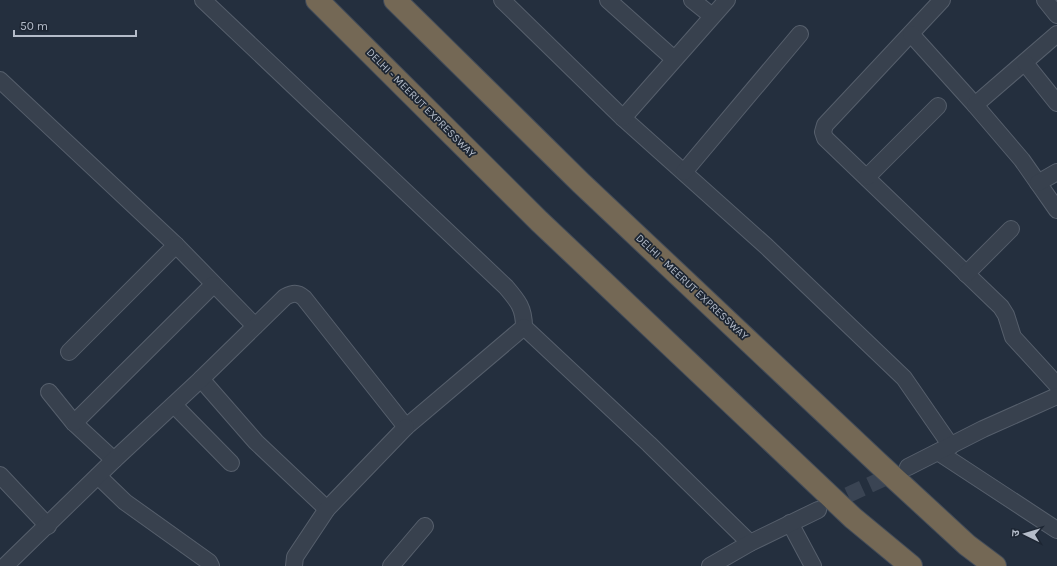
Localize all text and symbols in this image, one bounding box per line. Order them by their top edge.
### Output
scale bar [14,12,136,38]
text: 50 m [20,19,48,33]
street label: DELHI - MEERUT EXPRESSWAY [364,46,478,160]
street label: DELHI - MEERUT EXPRESSWAY [633,231,751,343]
north arrow [1005,514,1045,554]
text: उ [1009,529,1022,537]

